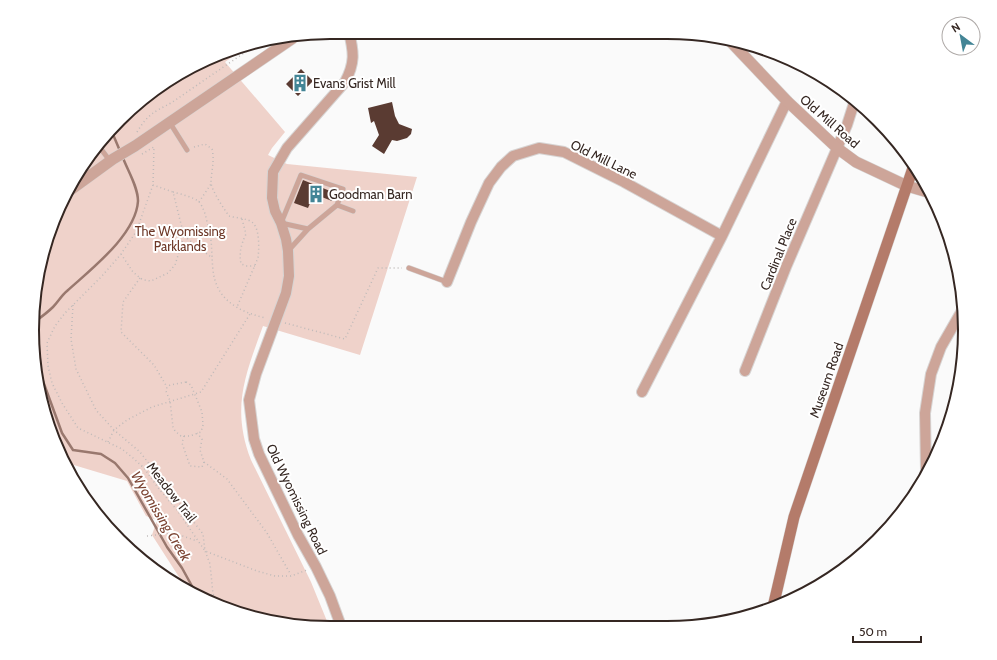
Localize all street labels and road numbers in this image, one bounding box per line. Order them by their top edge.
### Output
street label: Old Mill Road [797,91,863,151]
street label: Old Mill Lane [568,136,640,182]
street label: Cardinal Place [756,215,800,293]
street label: Museum Road [806,340,846,420]
street label: Old Wyomissing Road [263,441,331,557]
street label: Meadow Trail [144,459,200,525]

